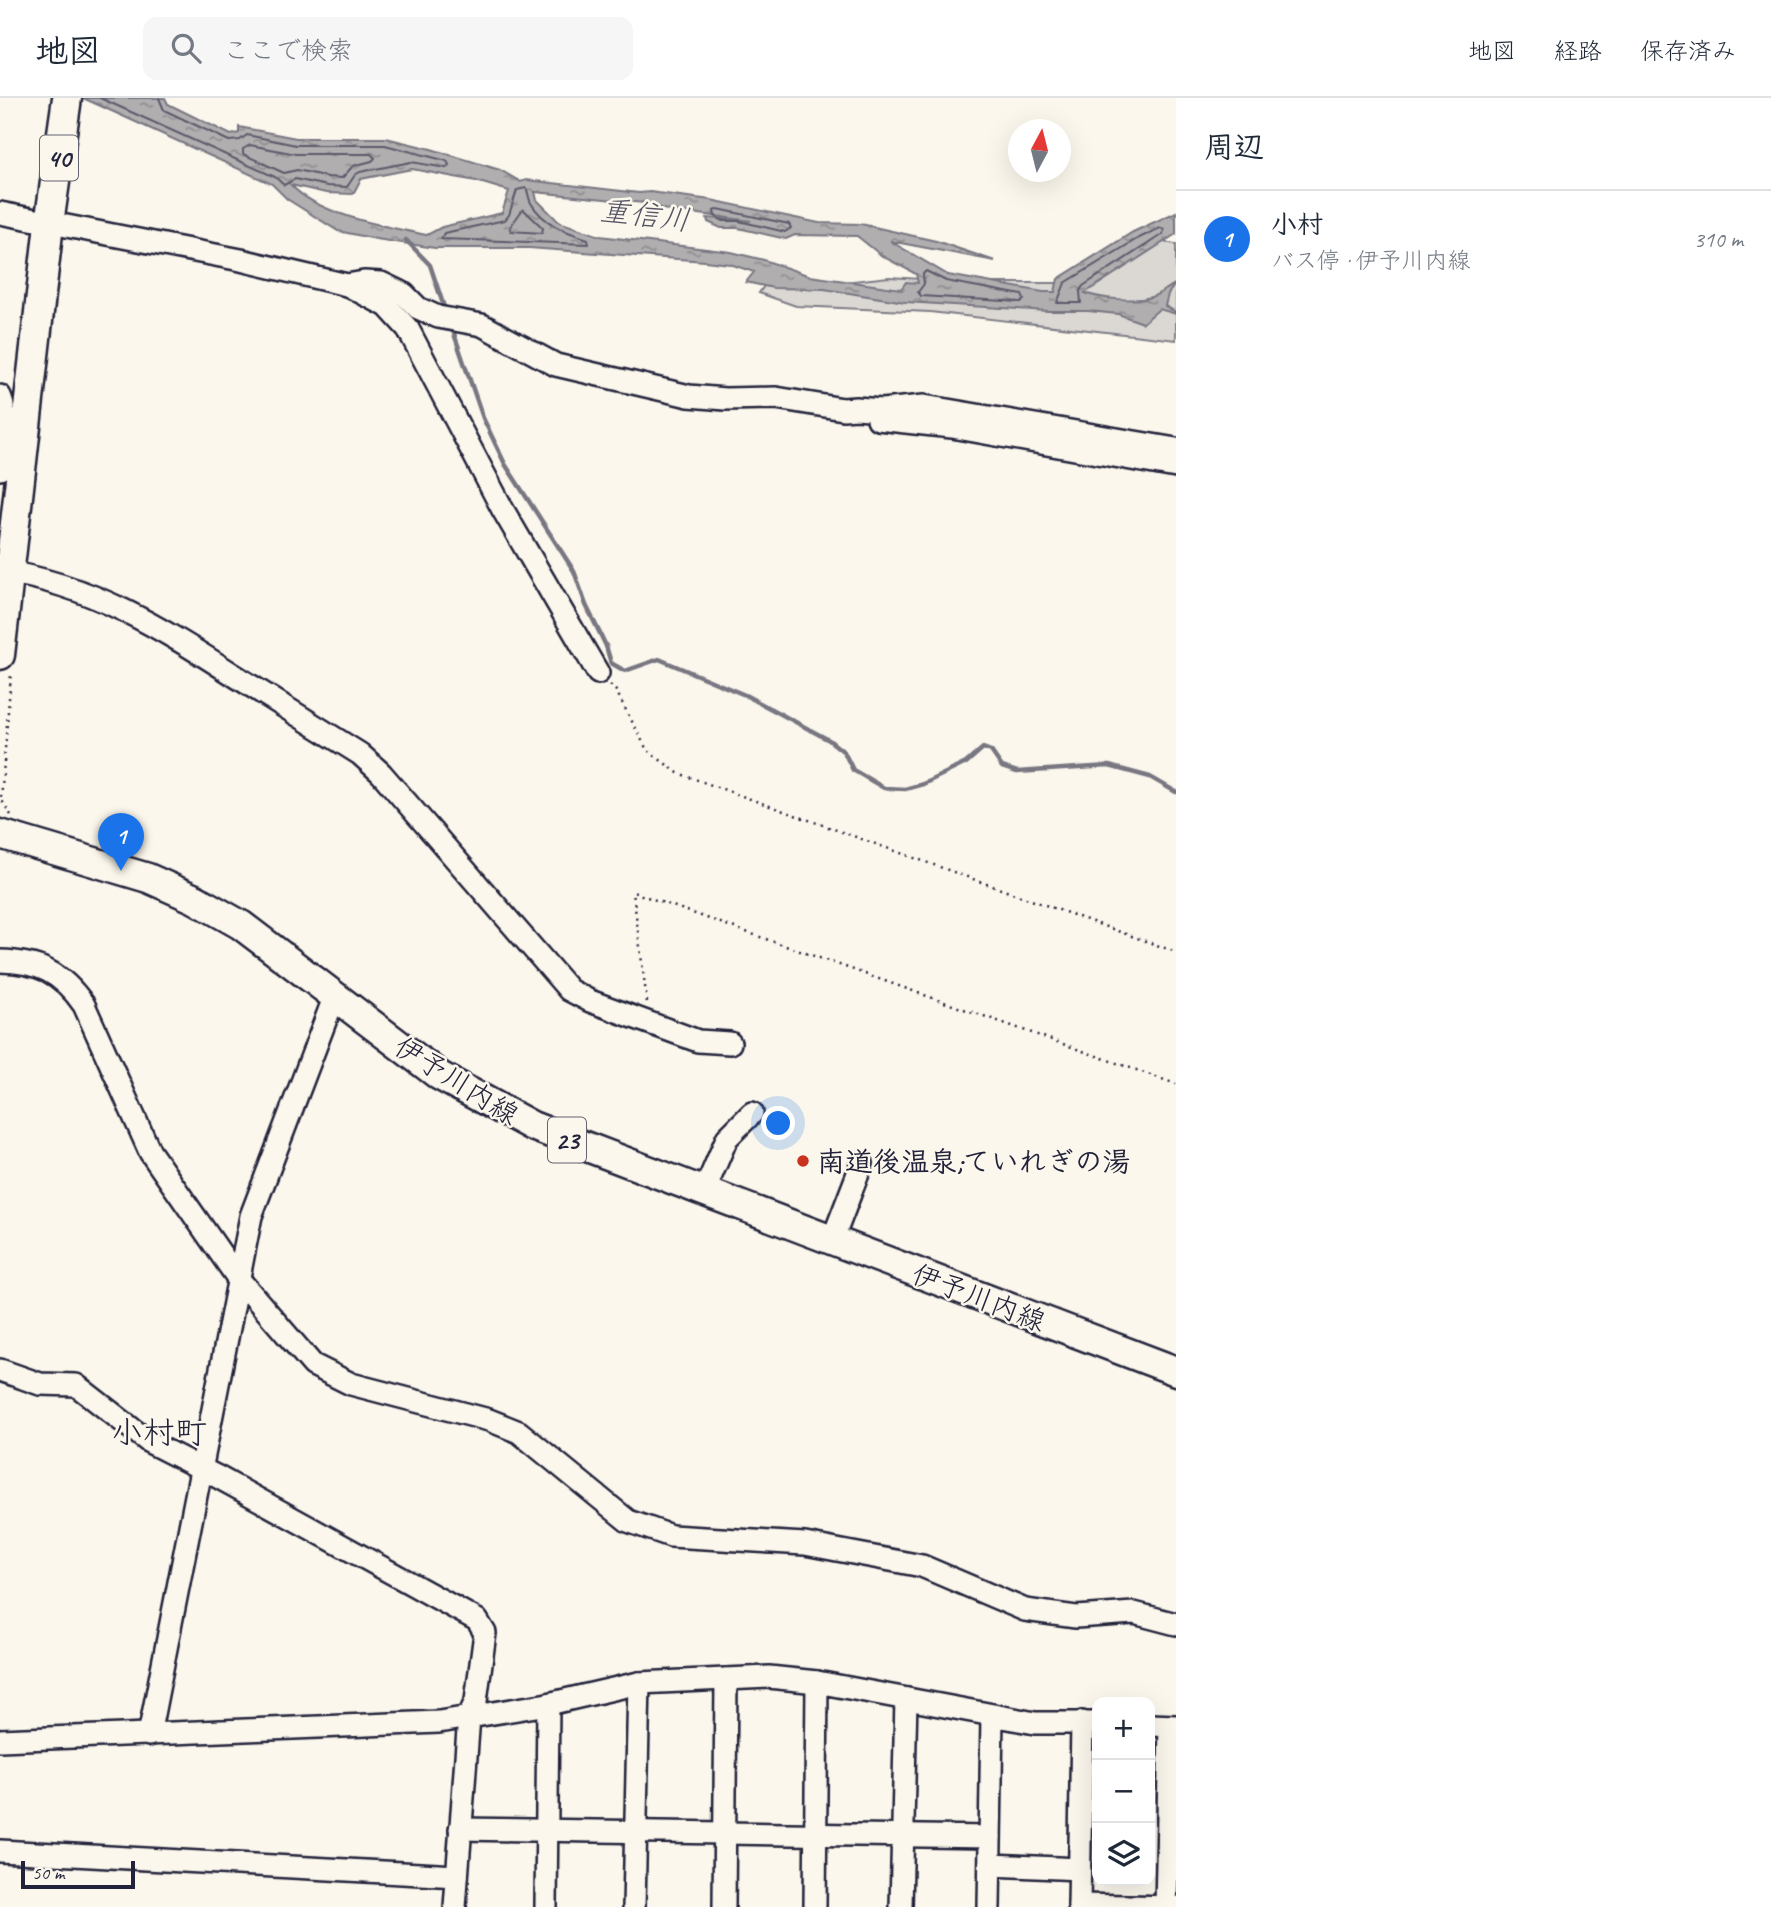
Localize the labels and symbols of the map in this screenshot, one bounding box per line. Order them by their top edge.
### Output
north arrow [1008,119,1071,182]
road number: 40 [40,136,78,180]
water label: 重信川 [598,191,692,239]
pin: 1 [98,813,144,871]
street label: 伊予川内線 [388,1028,525,1132]
your location [761,1106,795,1140]
road number: 23 [548,1118,586,1162]
place label: 南道後温泉;ていれぎの湯 [817,1144,1131,1179]
marker: 南道後温泉;ていれぎの湯 [795,1153,811,1169]
street label: 伊予川内線 [907,1256,1050,1339]
district label: 小村町 [111,1412,207,1453]
scale bar [21,1858,135,1890]

